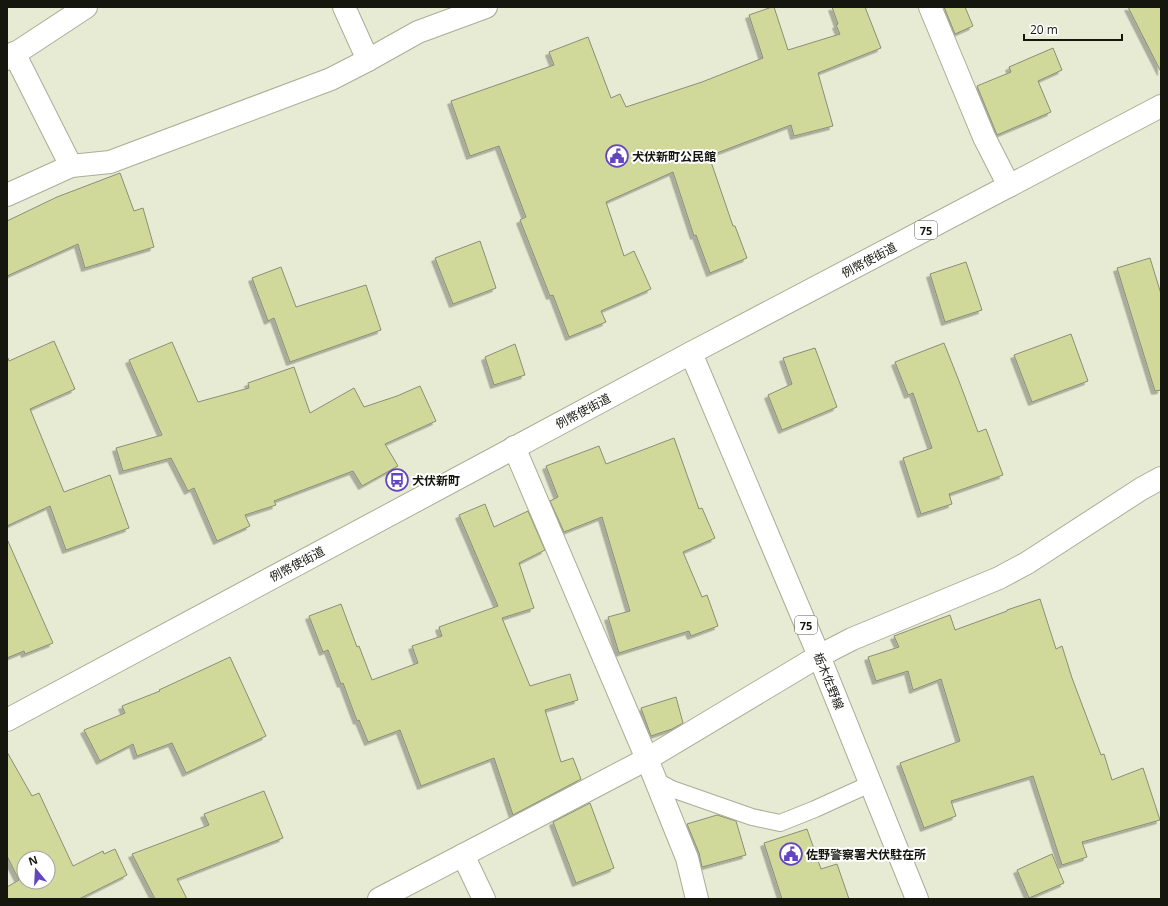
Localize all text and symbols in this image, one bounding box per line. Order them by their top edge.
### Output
scale bar [1024,16,1122,42]
text: 20 m [1030,21,1058,38]
public building icon: 犬伏新町公民館 [604,143,630,169]
place label: 犬伏新町公民館 [632,148,716,165]
road number: 75 [915,221,937,239]
street label: 例幣使街道 [839,238,899,282]
street label: 例幣使街道 [553,389,613,433]
bus stop icon: 犬伏新町 [384,467,410,493]
place label: 犬伏新町 [412,472,460,489]
street label: 例幣使街道 [267,542,327,586]
road number: 75 [795,616,817,634]
street label: 栃木佐野線 [810,650,848,712]
public building icon: 佐野警察署犬伏駐在所 [778,841,804,867]
place label: 佐野警察署犬伏駐在所 [806,846,926,863]
north arrow [16,850,56,890]
text: N [26,851,39,869]

